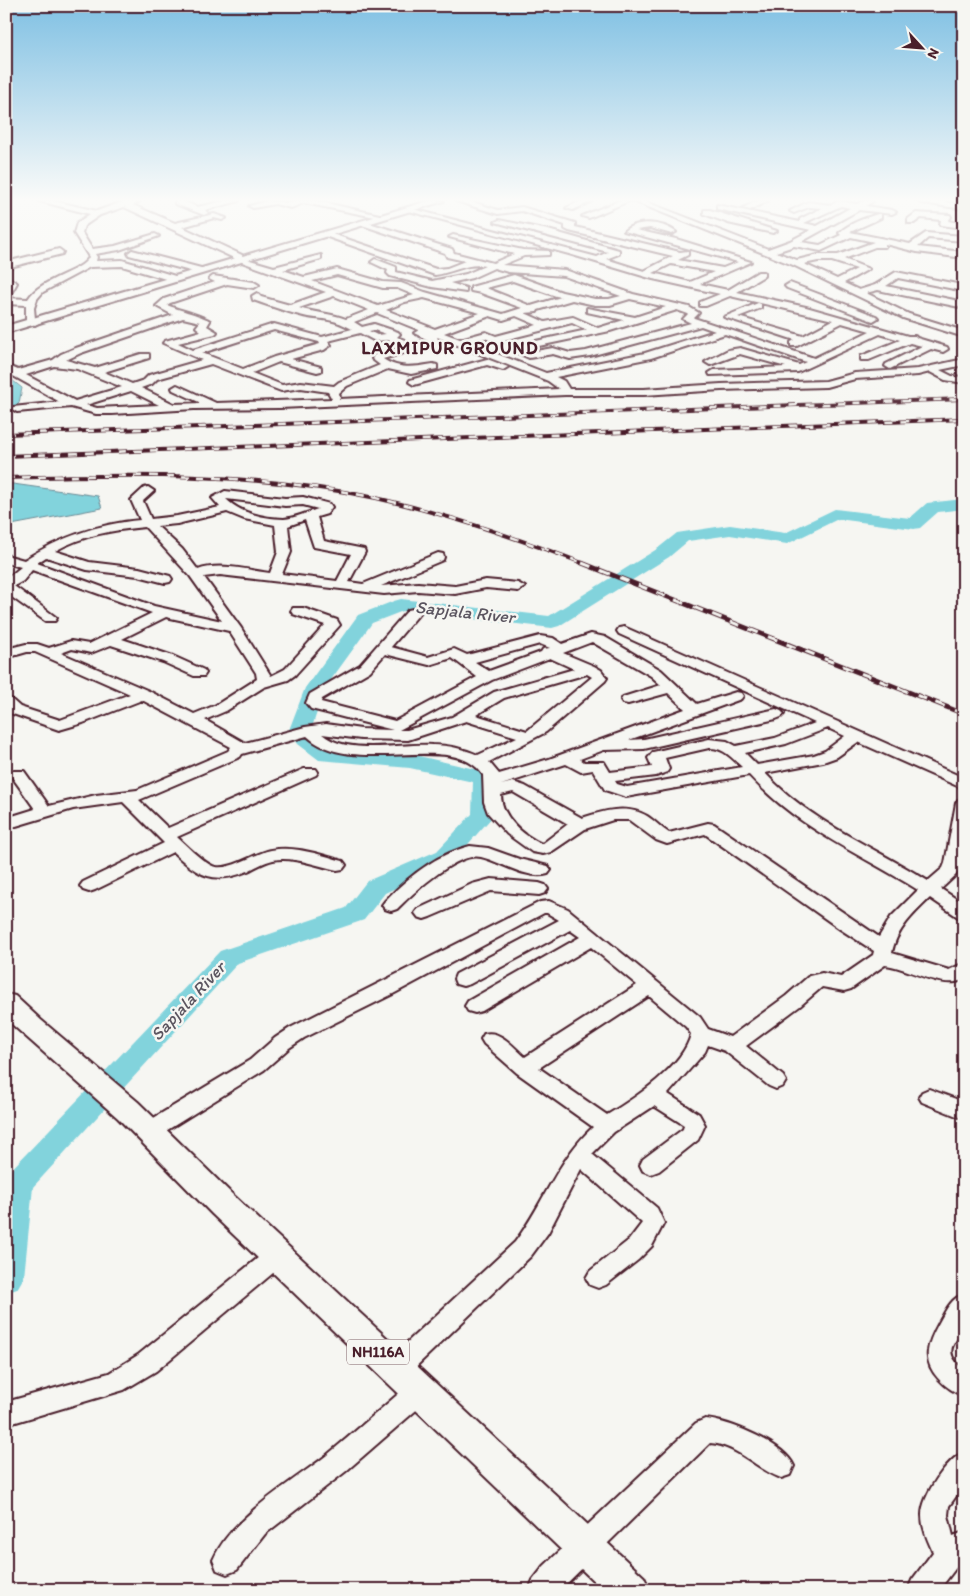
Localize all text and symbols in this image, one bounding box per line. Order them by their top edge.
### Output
north arrow [898,22,948,72]
text: N [924,46,943,61]
district label: LAXMIPUR GROUND [361,337,539,359]
water label: Sapjala River [414,596,518,628]
water label: Sapjala River [146,955,232,1045]
road number: NH116A [347,1340,409,1364]

